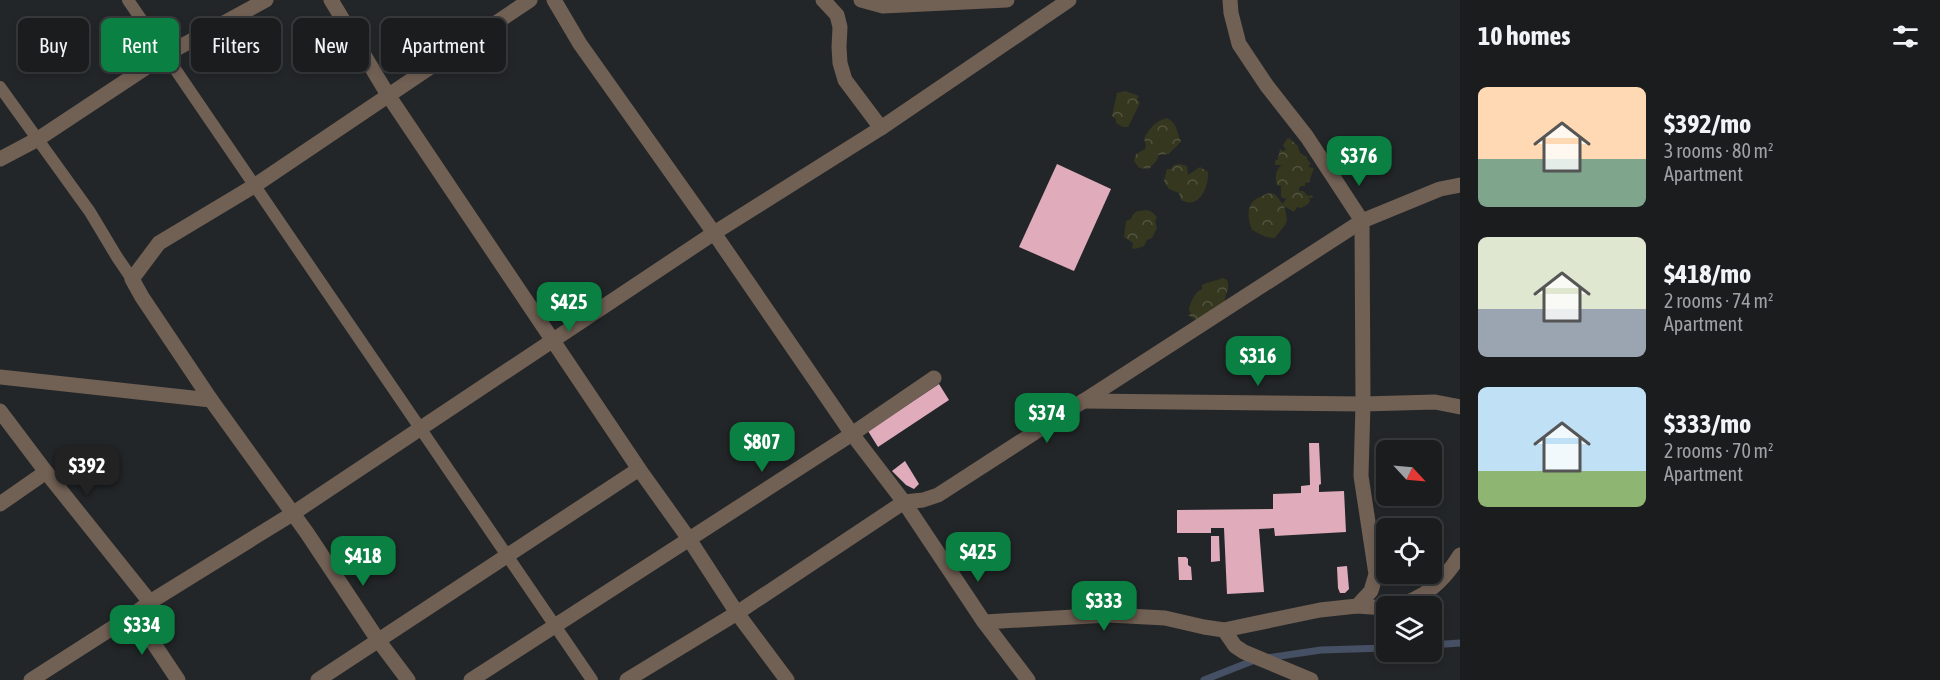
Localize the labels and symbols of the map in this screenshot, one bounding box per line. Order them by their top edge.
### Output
pin: $376 [1323,136,1395,187]
pin: $425 [533,282,605,333]
pin: $316 [1222,336,1294,387]
pin: $374 [1011,393,1083,444]
pin: $807 [726,422,798,473]
north arrow [1376,440,1442,506]
pin: $392 [51,446,123,497]
pin: $425 [942,532,1014,583]
pin: $418 [327,536,399,587]
pin: $333 [1068,581,1140,632]
pin: $334 [106,605,178,656]

